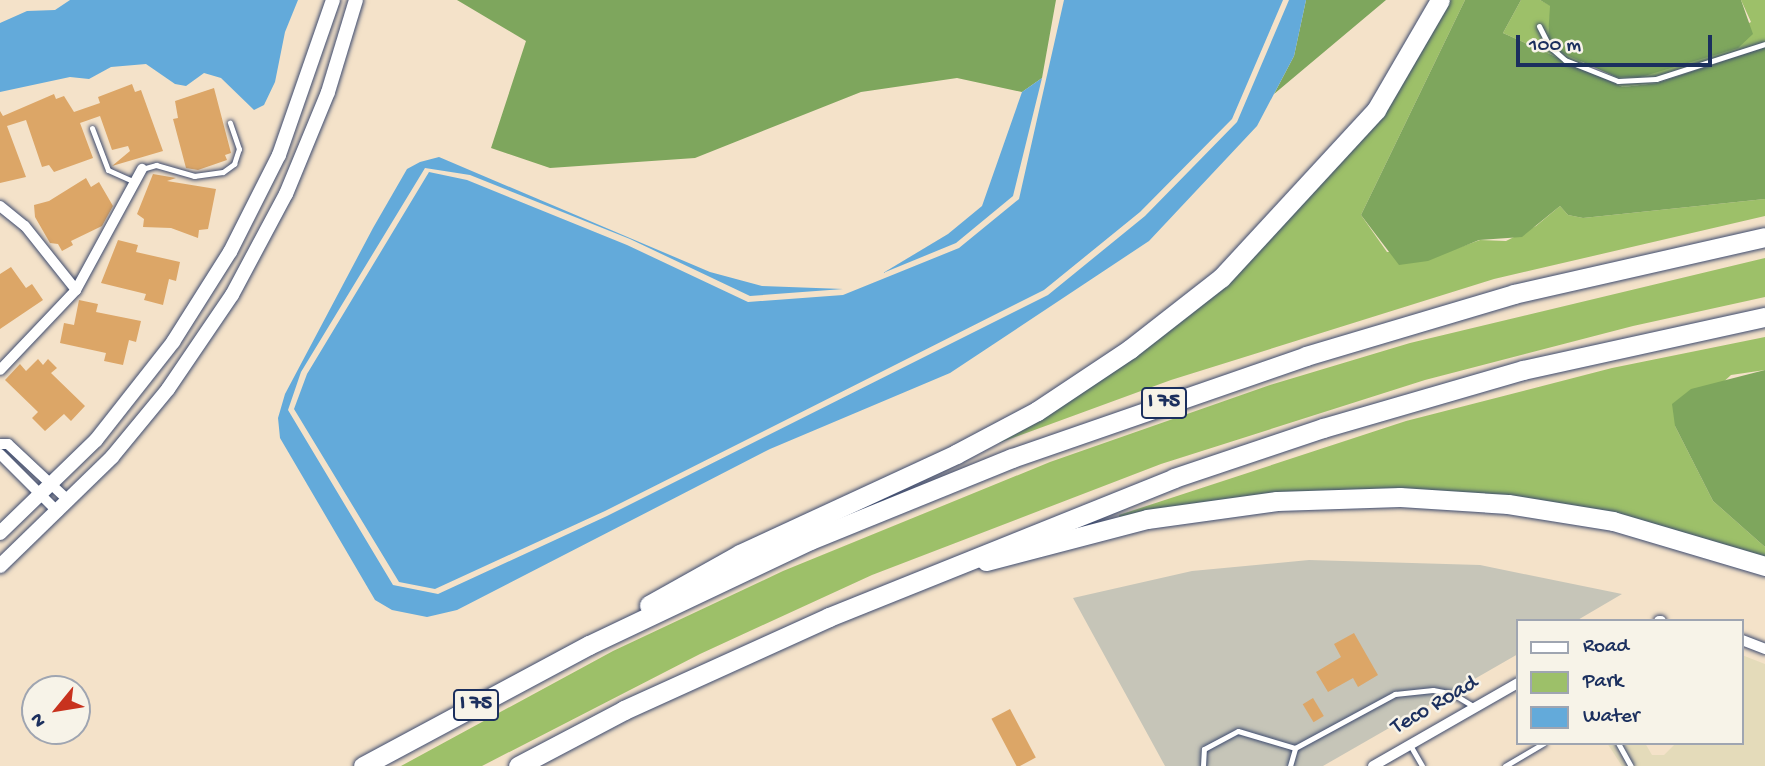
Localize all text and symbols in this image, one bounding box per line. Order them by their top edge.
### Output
scale bar [1520,21,1716,65]
text: 100 m [1529,34,1581,59]
road number: I 75 [1140,386,1188,420]
legend [1516,619,1744,745]
text: Road [1583,635,1629,660]
street label: Teco Road [1386,670,1484,742]
text: Park [1583,670,1623,695]
north arrow [21,675,91,745]
road number: I 75 [452,688,500,722]
text: Water [1583,705,1639,730]
text: N [26,709,52,731]

